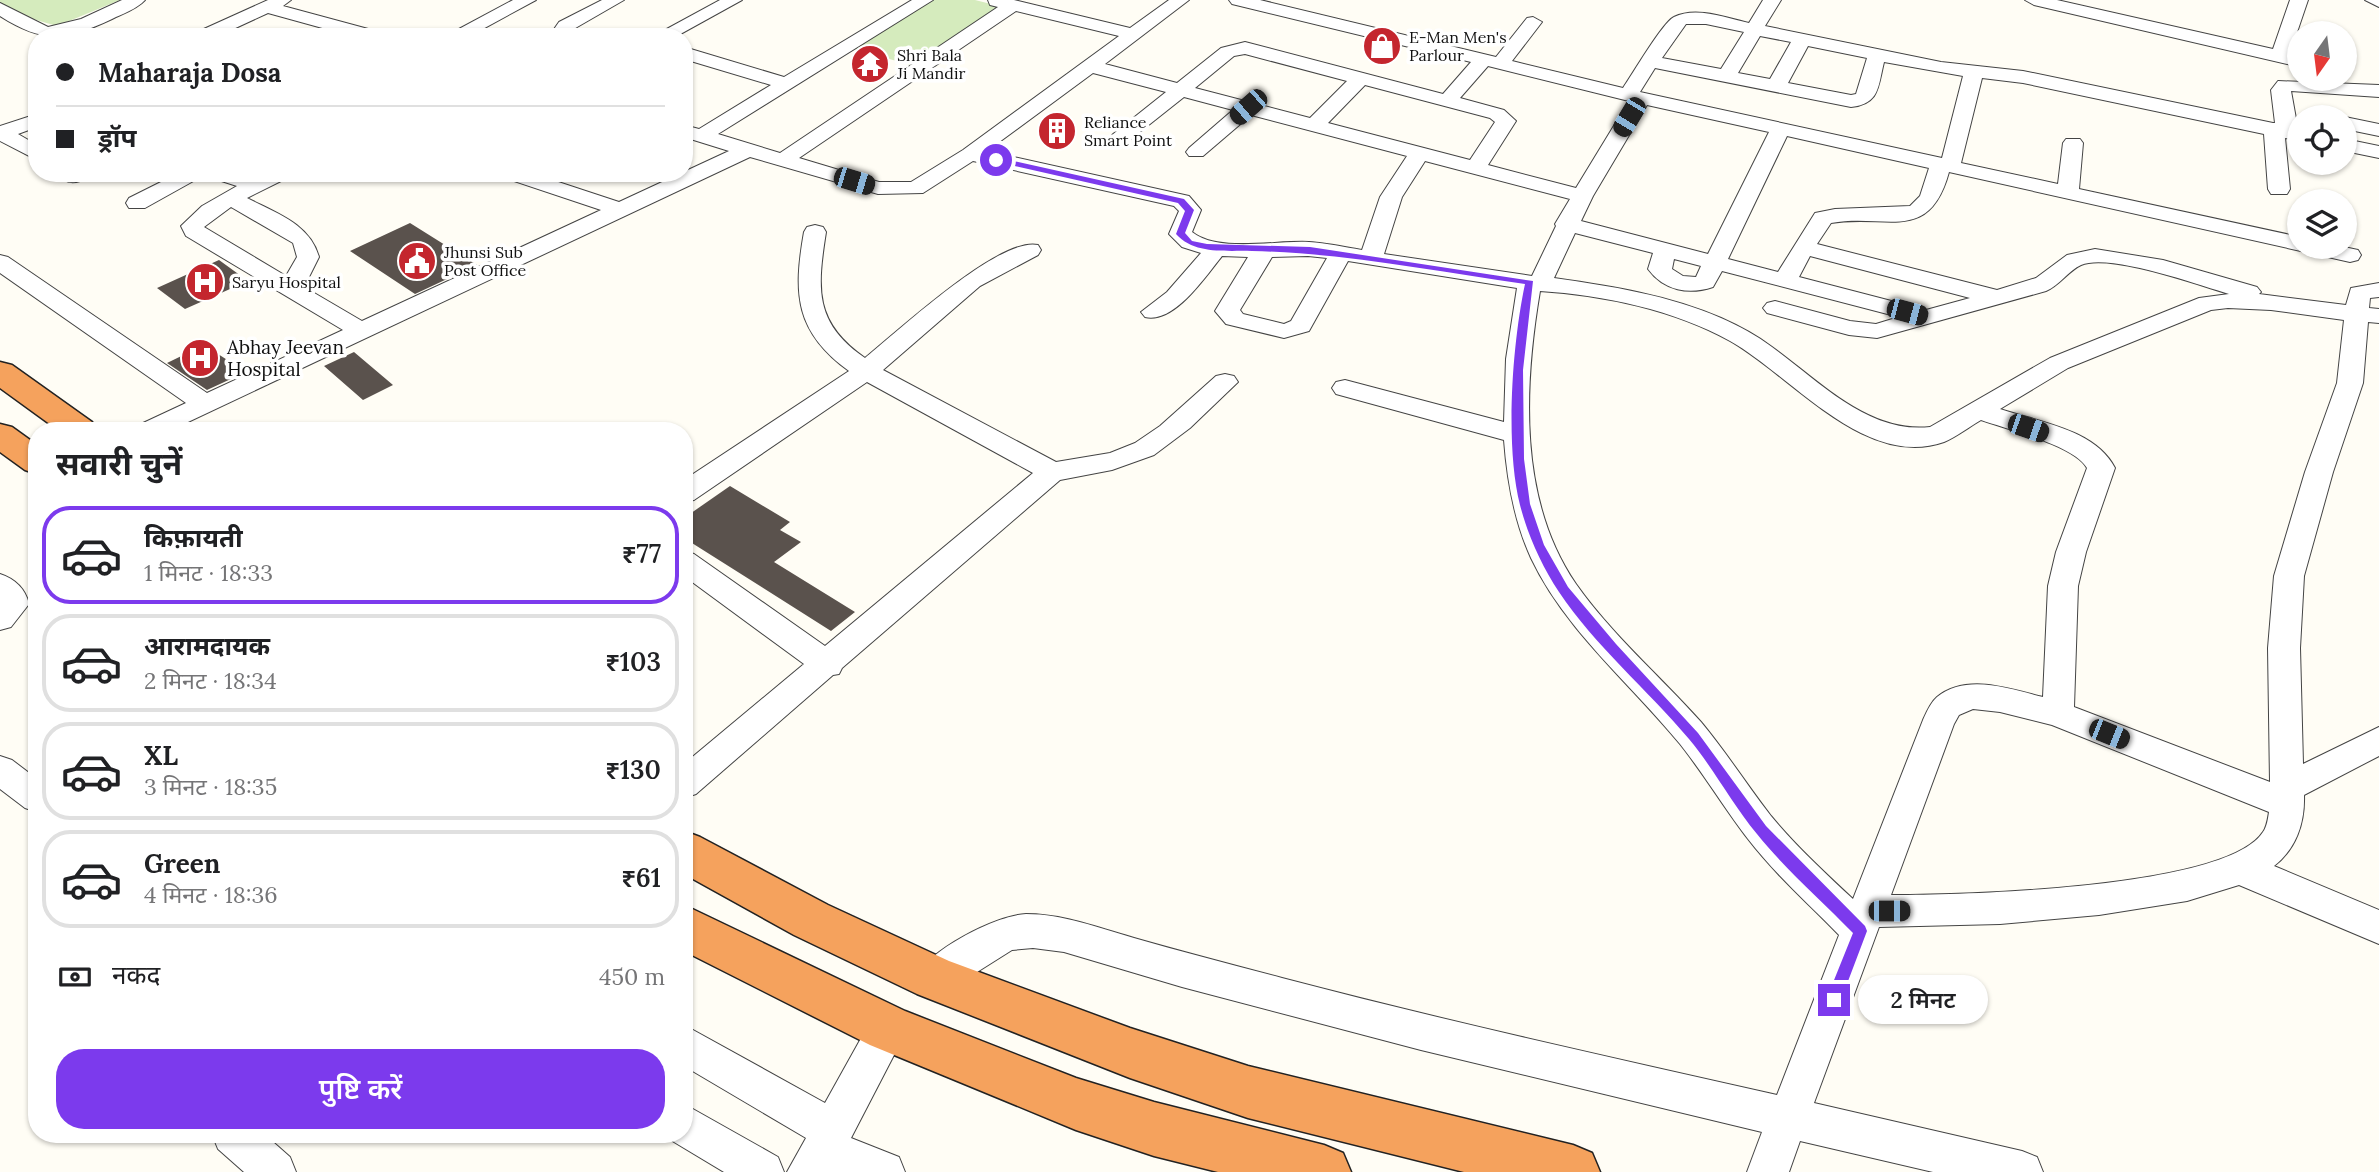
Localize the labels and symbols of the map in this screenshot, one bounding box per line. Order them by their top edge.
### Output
north arrow [2287,21,2357,91]
shop icon: E-Man Men's Parlour [1361,25,1403,67]
place label: E-Man Men's Parlour [1409,27,1507,65]
temple icon: Shri Bala Ji Mandir [849,43,891,85]
place label: Shri Bala Ji Mandir [896,45,965,83]
car [1226,85,1271,129]
car [1610,94,1649,140]
building icon: Reliance Smart Point [1036,110,1078,152]
place label: Reliance Smart Point [1084,112,1173,150]
route start [980,144,1012,176]
car [831,165,878,197]
public building icon: Jhunsi Sub Post Office [396,240,438,282]
place label: Jhunsi Sub Post Office [443,242,526,280]
hospital icon: Saryu Hospital [184,261,226,303]
place label: Saryu Hospital [232,272,341,292]
car [1884,296,1931,328]
place label: Abhay Jeevan Hospital [226,335,344,381]
hospital icon: Abhay Jeevan Hospital [179,337,221,379]
car [2005,411,2052,445]
car [2086,716,2133,752]
car [1869,901,1911,922]
callout: 2 मिनट [1858,976,1988,1024]
route end [1818,984,1850,1016]

